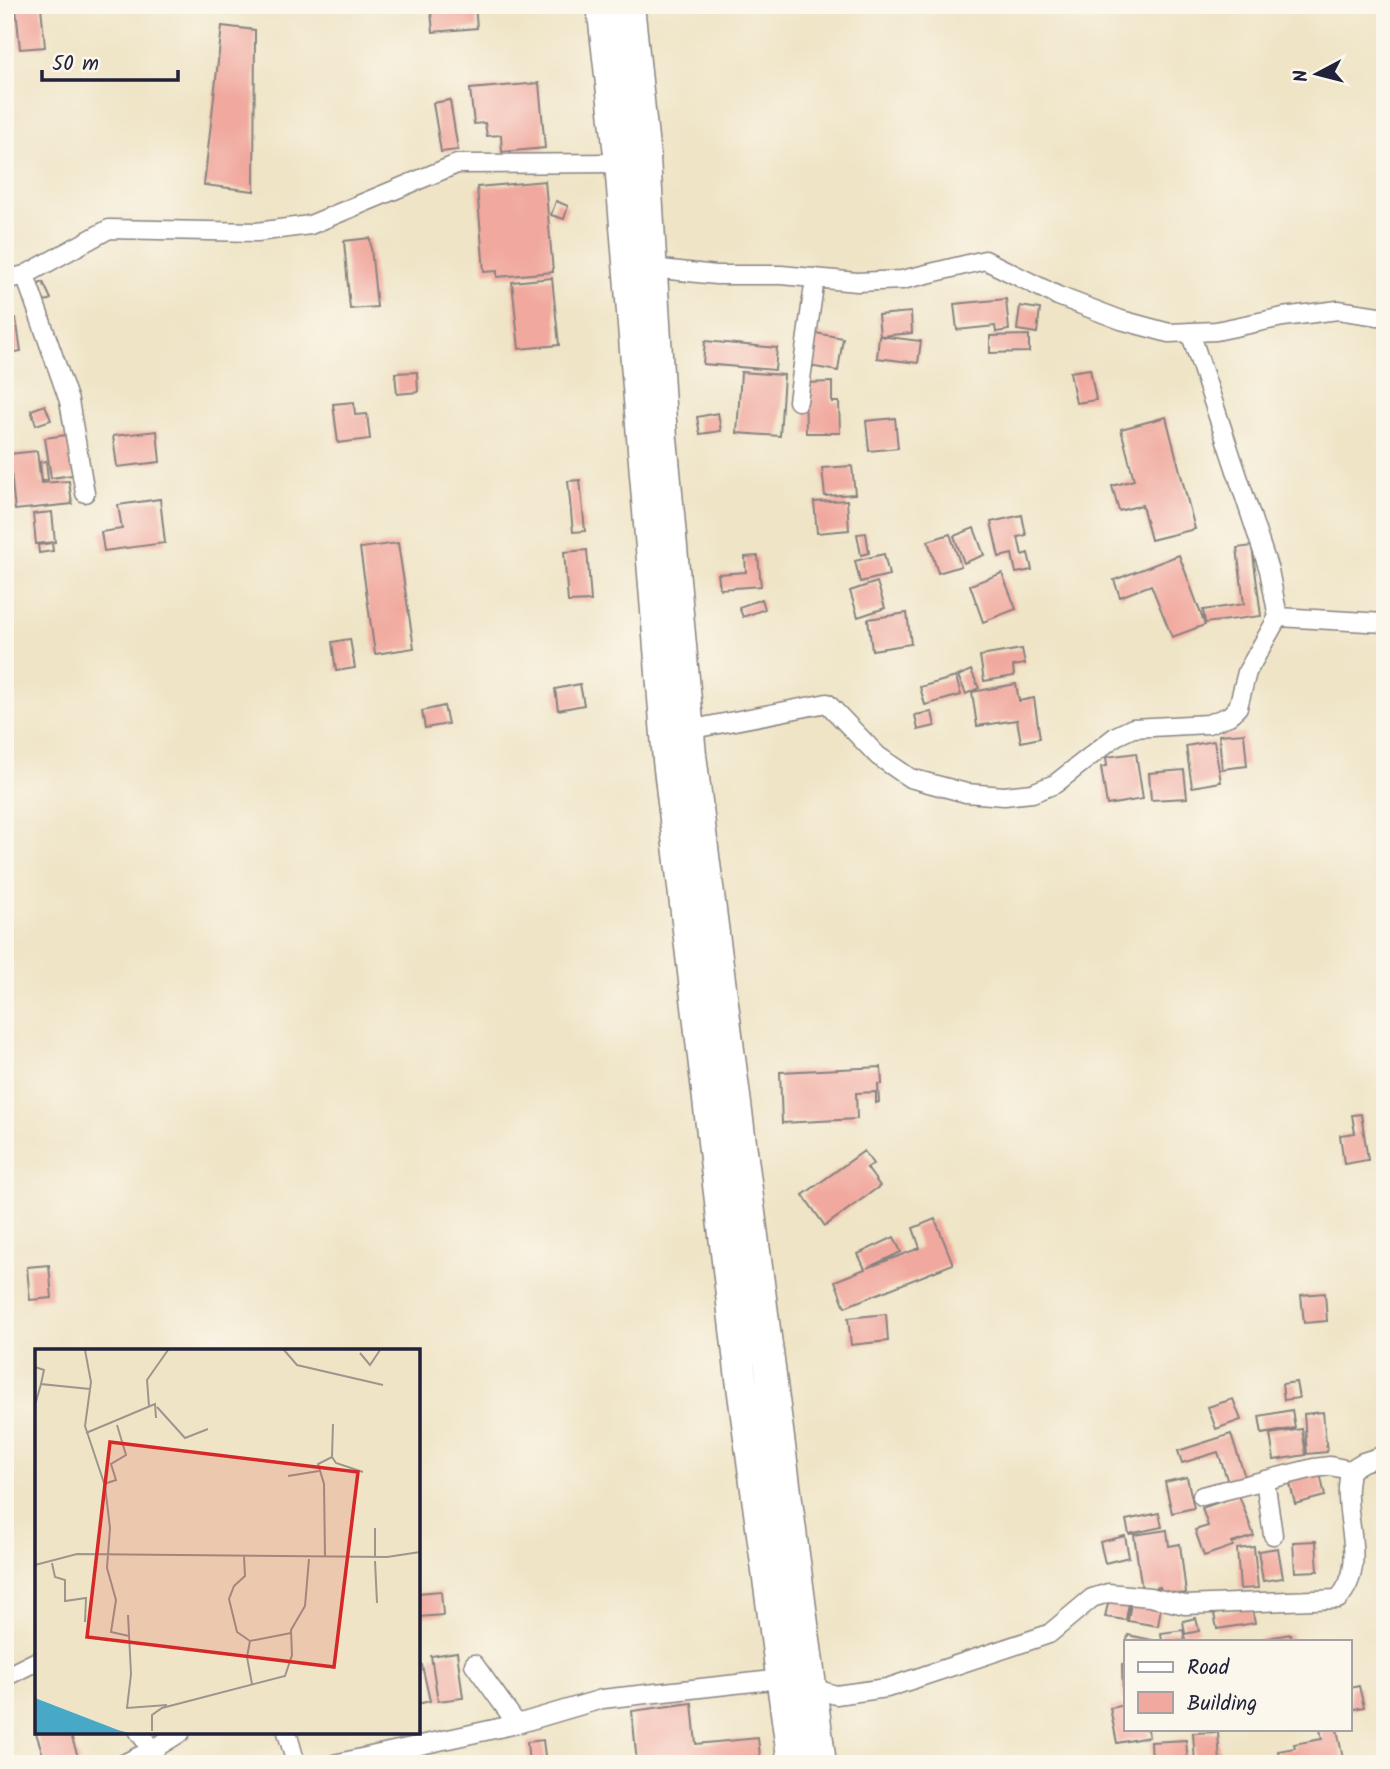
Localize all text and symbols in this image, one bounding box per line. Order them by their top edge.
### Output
scale bar [42,38,178,82]
north arrow [1282,38,1352,108]
text: 50 m [52,48,99,81]
text: N [1286,68,1318,84]
inset map [35,1349,420,1734]
legend [1124,1640,1352,1730]
text: Road [1187,1652,1230,1685]
text: Building [1187,1688,1257,1721]

